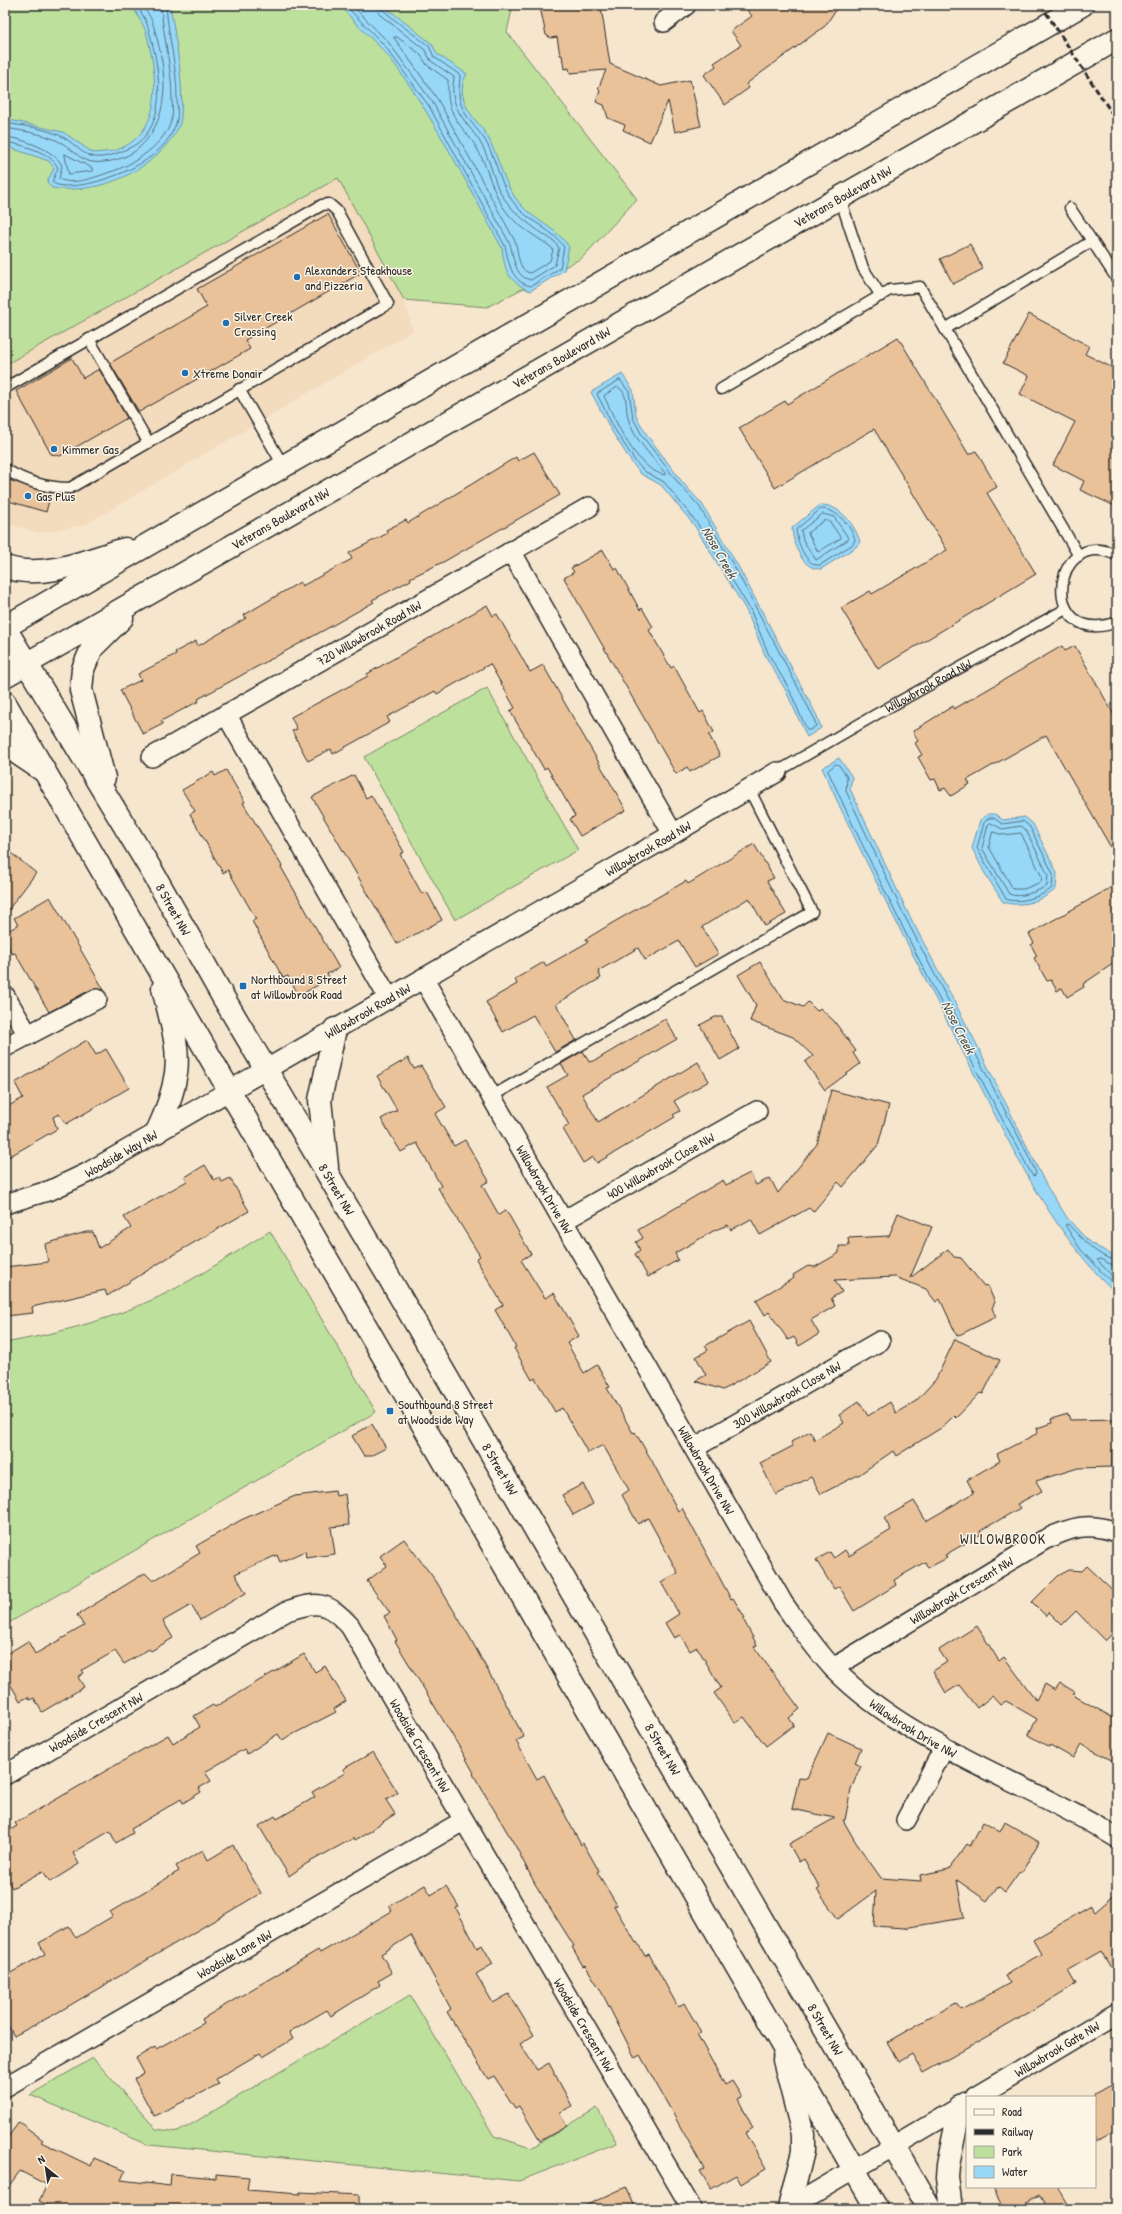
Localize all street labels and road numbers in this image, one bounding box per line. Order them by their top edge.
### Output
street label: Veterans Boulevard NW [790,161,895,232]
street label: Veterans Boulevard NW [509,322,614,393]
street label: Veterans Boulevard NW [228,483,332,554]
street label: 720 Willowbrook Road NW [313,596,425,670]
street label: Willowbrook Road NW [882,654,975,717]
street label: Willowbrook Road NW [602,816,694,880]
street label: 8 Street NW [152,880,195,939]
street label: Willowbrook Road NW [321,979,414,1043]
street label: Woodside Way NW [81,1125,161,1182]
street label: 400 Willowbrook Close NW [604,1128,717,1203]
street label: Willowbrook Drive NW [512,1142,577,1237]
street label: 8 Street NW [315,1160,359,1218]
street label: 300 Willowbrook Close NW [730,1357,844,1433]
street label: Willowbrook Drive NW [674,1423,739,1518]
street label: 8 Street NW [478,1440,522,1498]
street label: Willowbrook Crescent NW [906,1552,1016,1628]
street label: Woodside Crescent NW [46,1688,146,1757]
street label: Willowbrook Drive NW [866,1694,960,1762]
street label: Woodside Crescent NW [386,1695,455,1796]
street label: 8 Street NW [641,1720,685,1778]
street label: Woodside Lane NW [193,1925,275,1983]
street label: Woodside Crescent NW [550,1975,619,2075]
street label: 8 Street NW [804,2000,848,2058]
street label: Willowbrook Gate NW [1011,2017,1103,2081]

